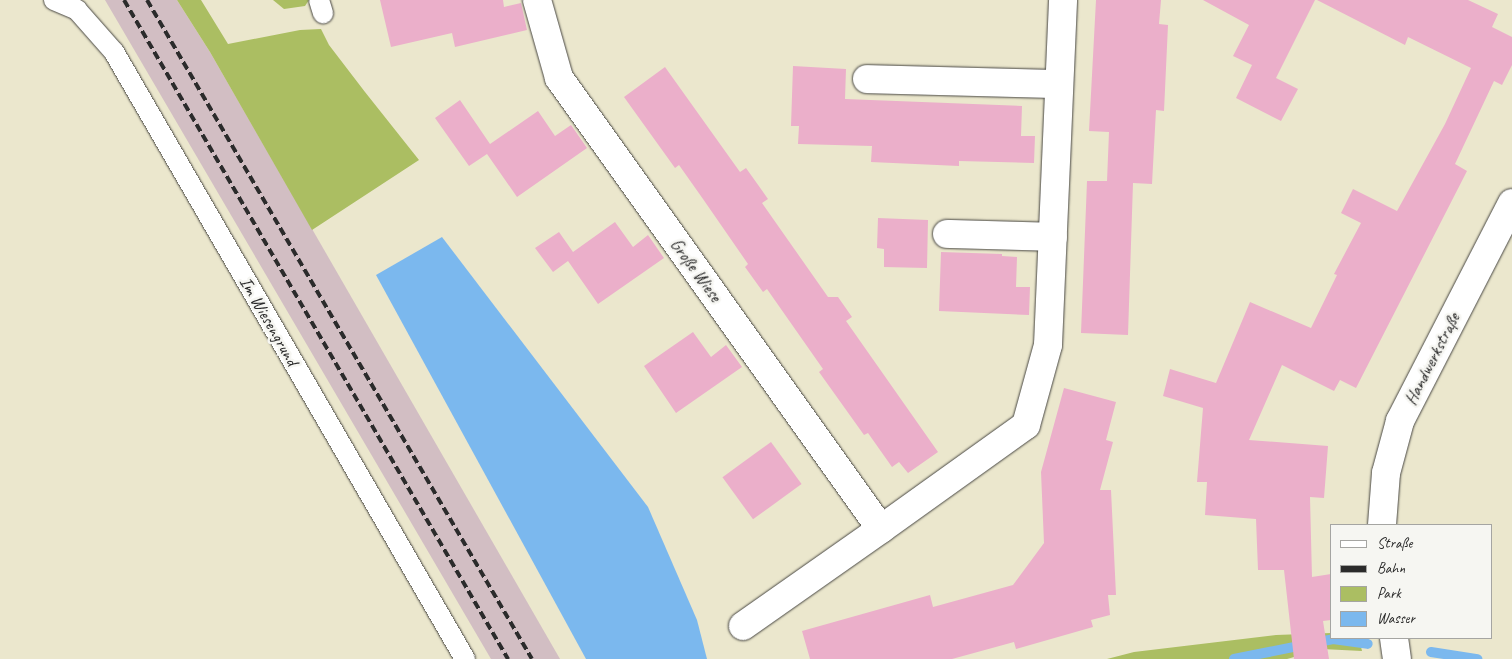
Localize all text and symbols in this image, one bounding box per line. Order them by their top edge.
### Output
street label: Große Wiese [666,234,726,306]
street label: Im Wiesengrund [235,273,303,369]
street label: Handwerkstraße [1400,309,1464,409]
legend [1330,524,1492,639]
text: Straße [1377,534,1412,553]
text: Bahn [1377,559,1405,578]
text: Park [1377,584,1401,603]
text: Wasser [1377,609,1415,628]

